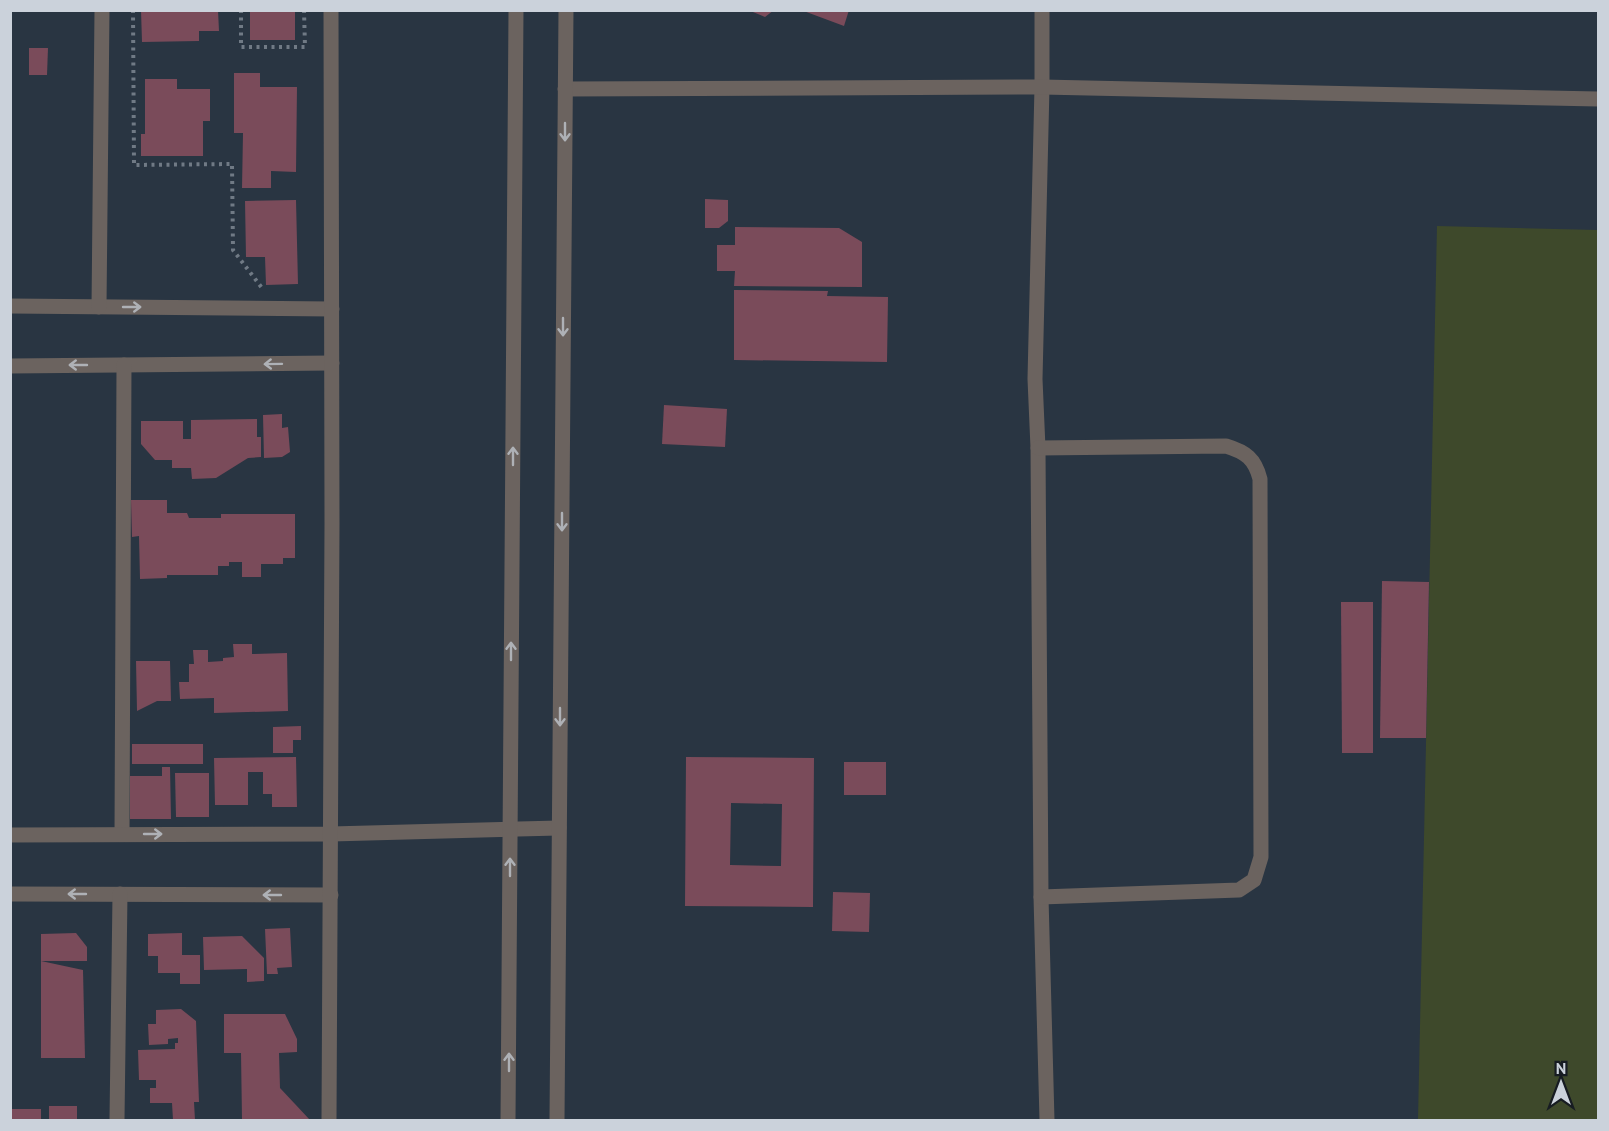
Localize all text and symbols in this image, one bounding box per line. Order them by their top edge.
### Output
one-way arrow [559,121,571,141]
one-way arrow [121,301,141,313]
one-way arrow [557,316,569,336]
one-way arrow [264,358,284,370]
one-way arrow [69,359,89,371]
one-way arrow [507,447,519,467]
one-way arrow [556,511,568,531]
one-way arrow [506,642,517,662]
one-way arrow [554,706,566,726]
one-way arrow [142,828,162,840]
one-way arrow [504,858,516,878]
one-way arrow [68,888,88,900]
one-way arrow [263,889,283,901]
one-way arrow [503,1053,515,1073]
north arrow [1531,1053,1591,1113]
text: N [1556,1058,1566,1078]

